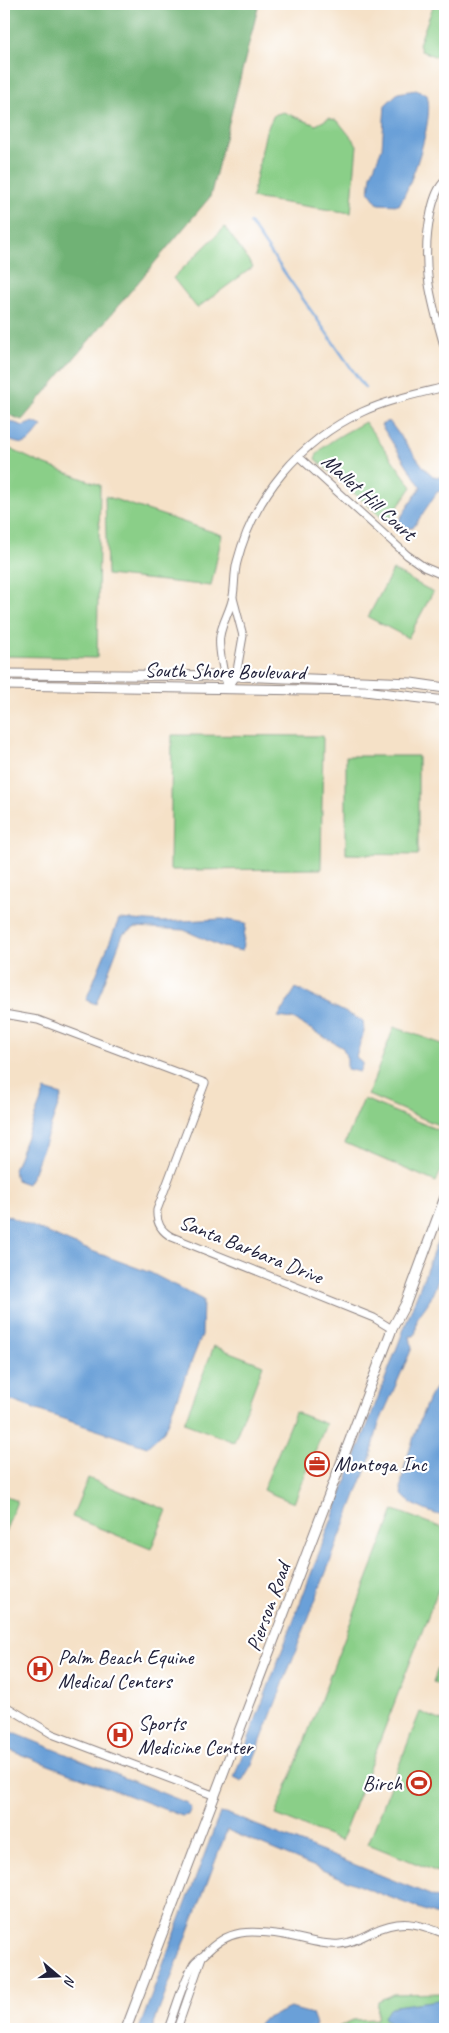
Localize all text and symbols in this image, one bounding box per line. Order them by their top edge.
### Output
street label: Mallet Hill Court [316,448,423,548]
street label: South Shore Boulevard [144,657,309,685]
street label: Santa Barbara Drive [175,1208,329,1290]
office icon: Montoga Inc [304,1451,330,1477]
place label: Montoga Inc [334,1451,428,1477]
street label: Pierson Road [240,1556,297,1655]
place label: Palm Beach Equine Medical Centers [58,1644,195,1694]
hospital icon: Palm Beach Equine Medical Centers [27,1656,53,1682]
place label: Sports Medicine Center [138,1710,254,1760]
hospital icon: Sports Medicine Center [107,1722,133,1748]
place label: Birch [362,1770,402,1796]
sports icon: Birch [406,1770,432,1796]
north arrow [32,1950,82,2000]
text: N [60,1973,79,1989]

